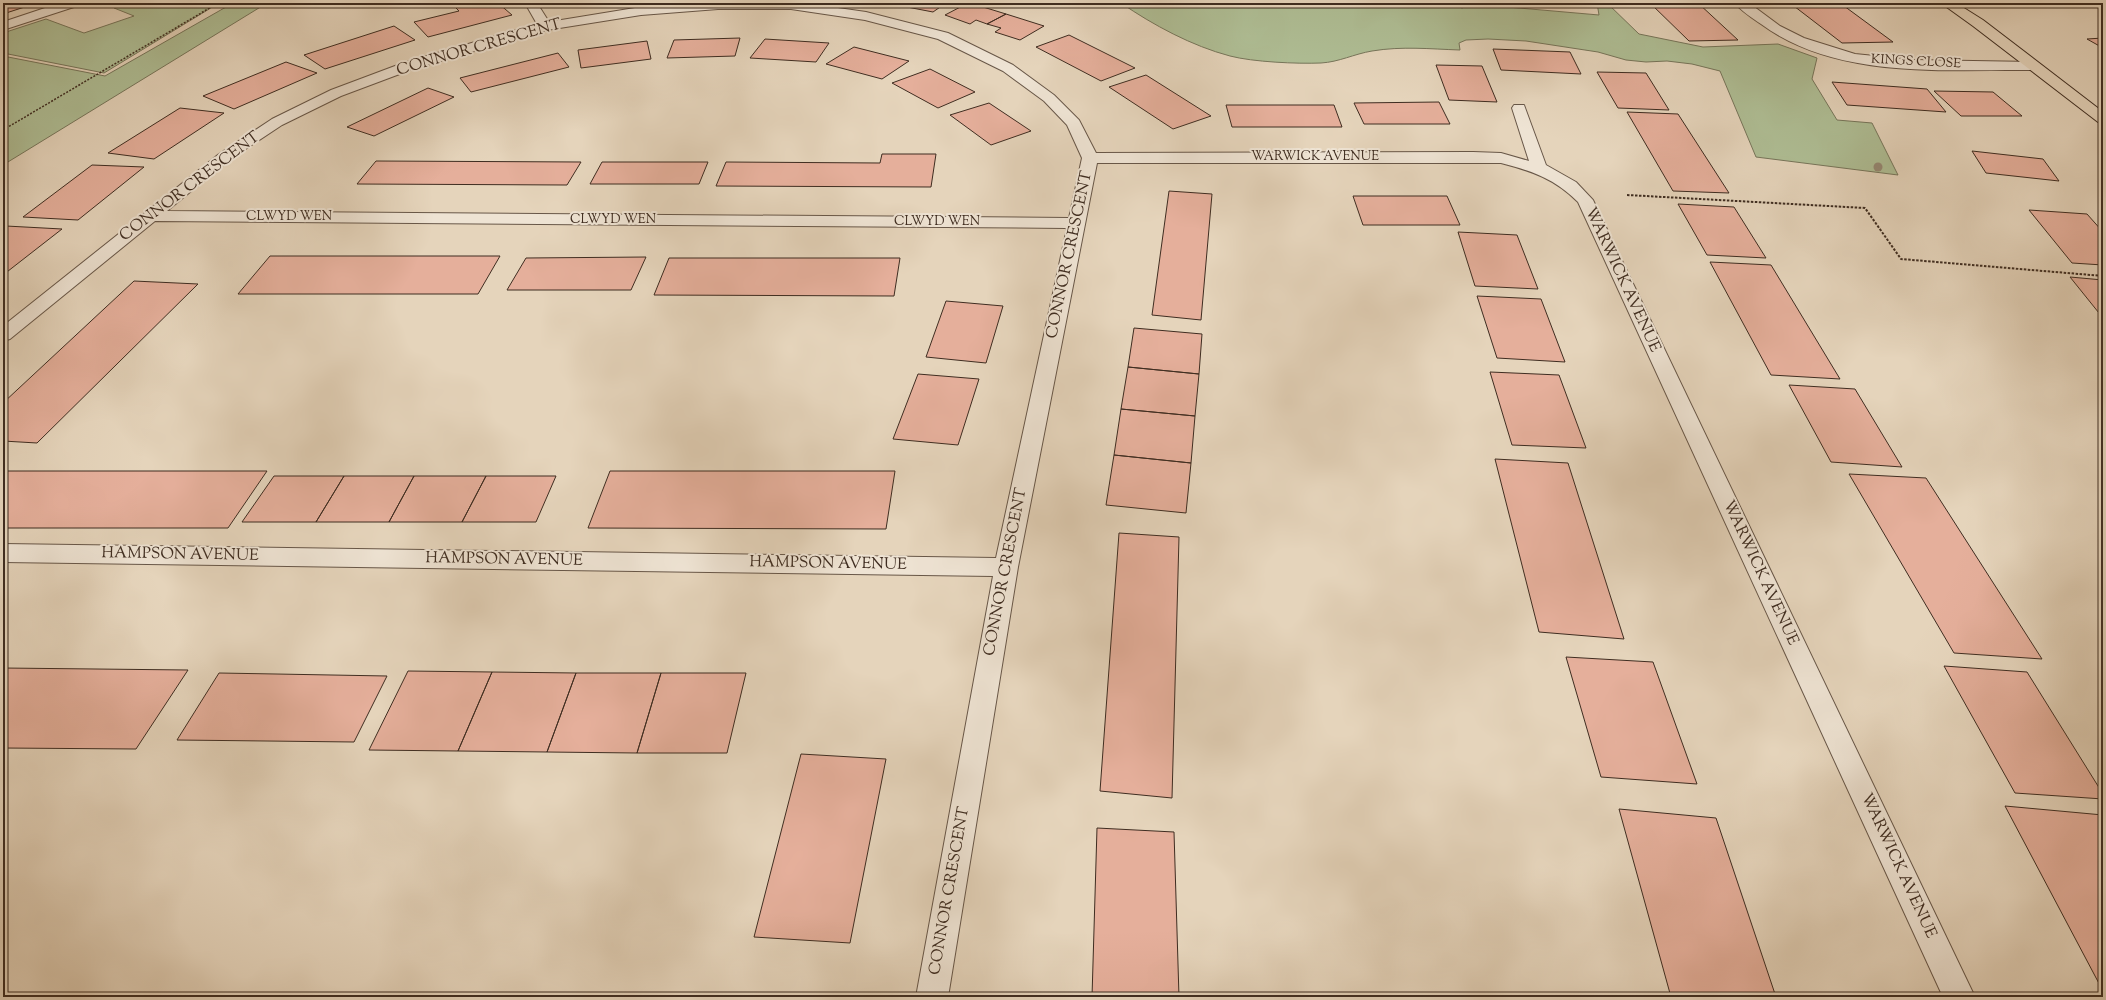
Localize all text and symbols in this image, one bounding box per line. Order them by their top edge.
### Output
street label: CONNOR CRESCENT [394,13,564,83]
street label: KINGS CLOSE [1870,51,1962,73]
street label: CONNOR CRESCENT [115,126,265,248]
street label: WARWICK AVENUE [1251,148,1379,166]
street label: CONNOR CRESCENT [1041,169,1099,341]
street label: WARWICK AVENUE [1578,204,1666,357]
street label: CLWYD WEN [246,208,332,226]
street label: CLWYD WEN [570,211,656,229]
street label: CLWYD WEN [894,213,980,231]
street label: CONNOR CRESCENT [978,486,1034,658]
street label: WARWICK AVENUE [1716,497,1804,650]
street label: HAMPSON AVENUE [101,542,259,568]
street label: HAMPSON AVENUE [425,547,583,573]
street label: HAMPSON AVENUE [749,551,907,577]
street label: WARWICK AVENUE [1854,790,1942,943]
street label: CONNOR CRESCENT [924,805,976,977]

